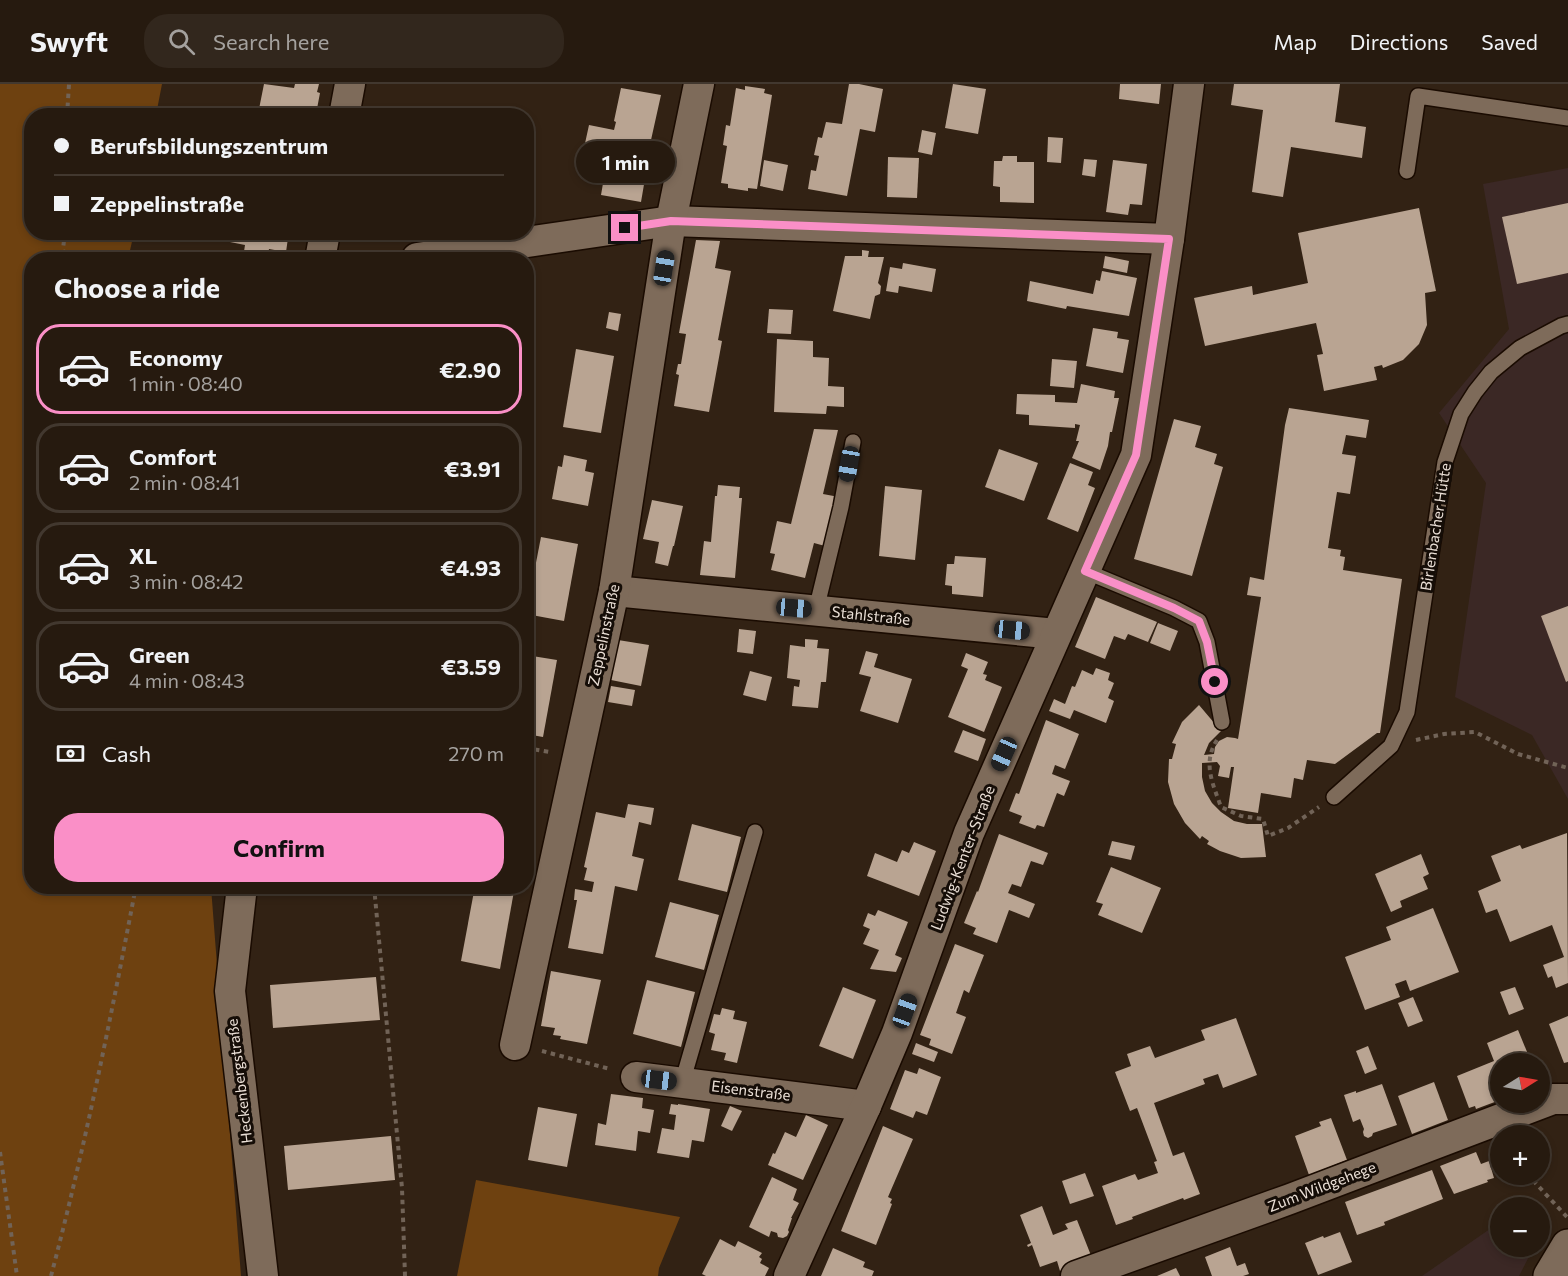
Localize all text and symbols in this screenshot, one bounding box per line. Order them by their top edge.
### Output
search box [144,14,564,68]
text: Swyft [30,24,108,58]
icon: search [165,25,198,58]
text: Search here [213,28,329,55]
text: Map [1274,29,1317,54]
text: Directions [1350,29,1448,54]
text: Saved [1481,29,1538,54]
text: Berufsbildungszentrum [90,132,328,159]
callout: 1 min [576,141,674,183]
text: 1 min [602,150,649,174]
text: Zeppelinstraße [90,190,244,217]
route end [611,214,638,241]
car [652,249,676,287]
text: Choose a ride [54,271,220,304]
icon: car [57,342,111,396]
text: Economy [129,344,223,371]
text: €2.90 [439,356,501,383]
text: 1 min · 08:40 [129,371,243,395]
icon: car [57,441,111,495]
text: Comfort [129,443,217,470]
car [837,445,861,483]
text: €3.91 [444,455,501,482]
street label: Birlenbacher Hütte [1416,462,1454,592]
text: 2 min · 08:41 [129,470,240,494]
icon: car [57,540,111,594]
text: XL [129,542,157,569]
text: €4.93 [440,554,501,581]
text: 3 min · 08:42 [129,569,243,593]
street label: Zeppelinstraße [583,582,623,687]
car [775,597,813,619]
street label: Stahlstraße [831,602,911,628]
car [993,619,1031,641]
icon: car [57,639,111,693]
text: Green [129,641,190,668]
text: €3.59 [441,653,501,680]
text: 4 min · 08:43 [129,668,245,692]
route start [1201,668,1228,695]
car [988,734,1020,774]
icon: cash [54,737,87,770]
text: Cash [102,740,151,767]
text: 270 m [448,741,504,765]
street label: Ludwig-Kenter-Straße [926,783,998,932]
button: Confirm [54,813,504,882]
car [890,991,920,1031]
street label: Heckenbergstraße [222,1018,256,1144]
north arrow [1490,1053,1550,1113]
map controls [1490,1053,1550,1257]
car [640,1069,678,1091]
street label: Eisenstraße [710,1076,792,1104]
button: + [1490,1125,1550,1185]
street label: Zum Wildgehege [1265,1157,1378,1215]
button: − [1490,1197,1550,1257]

